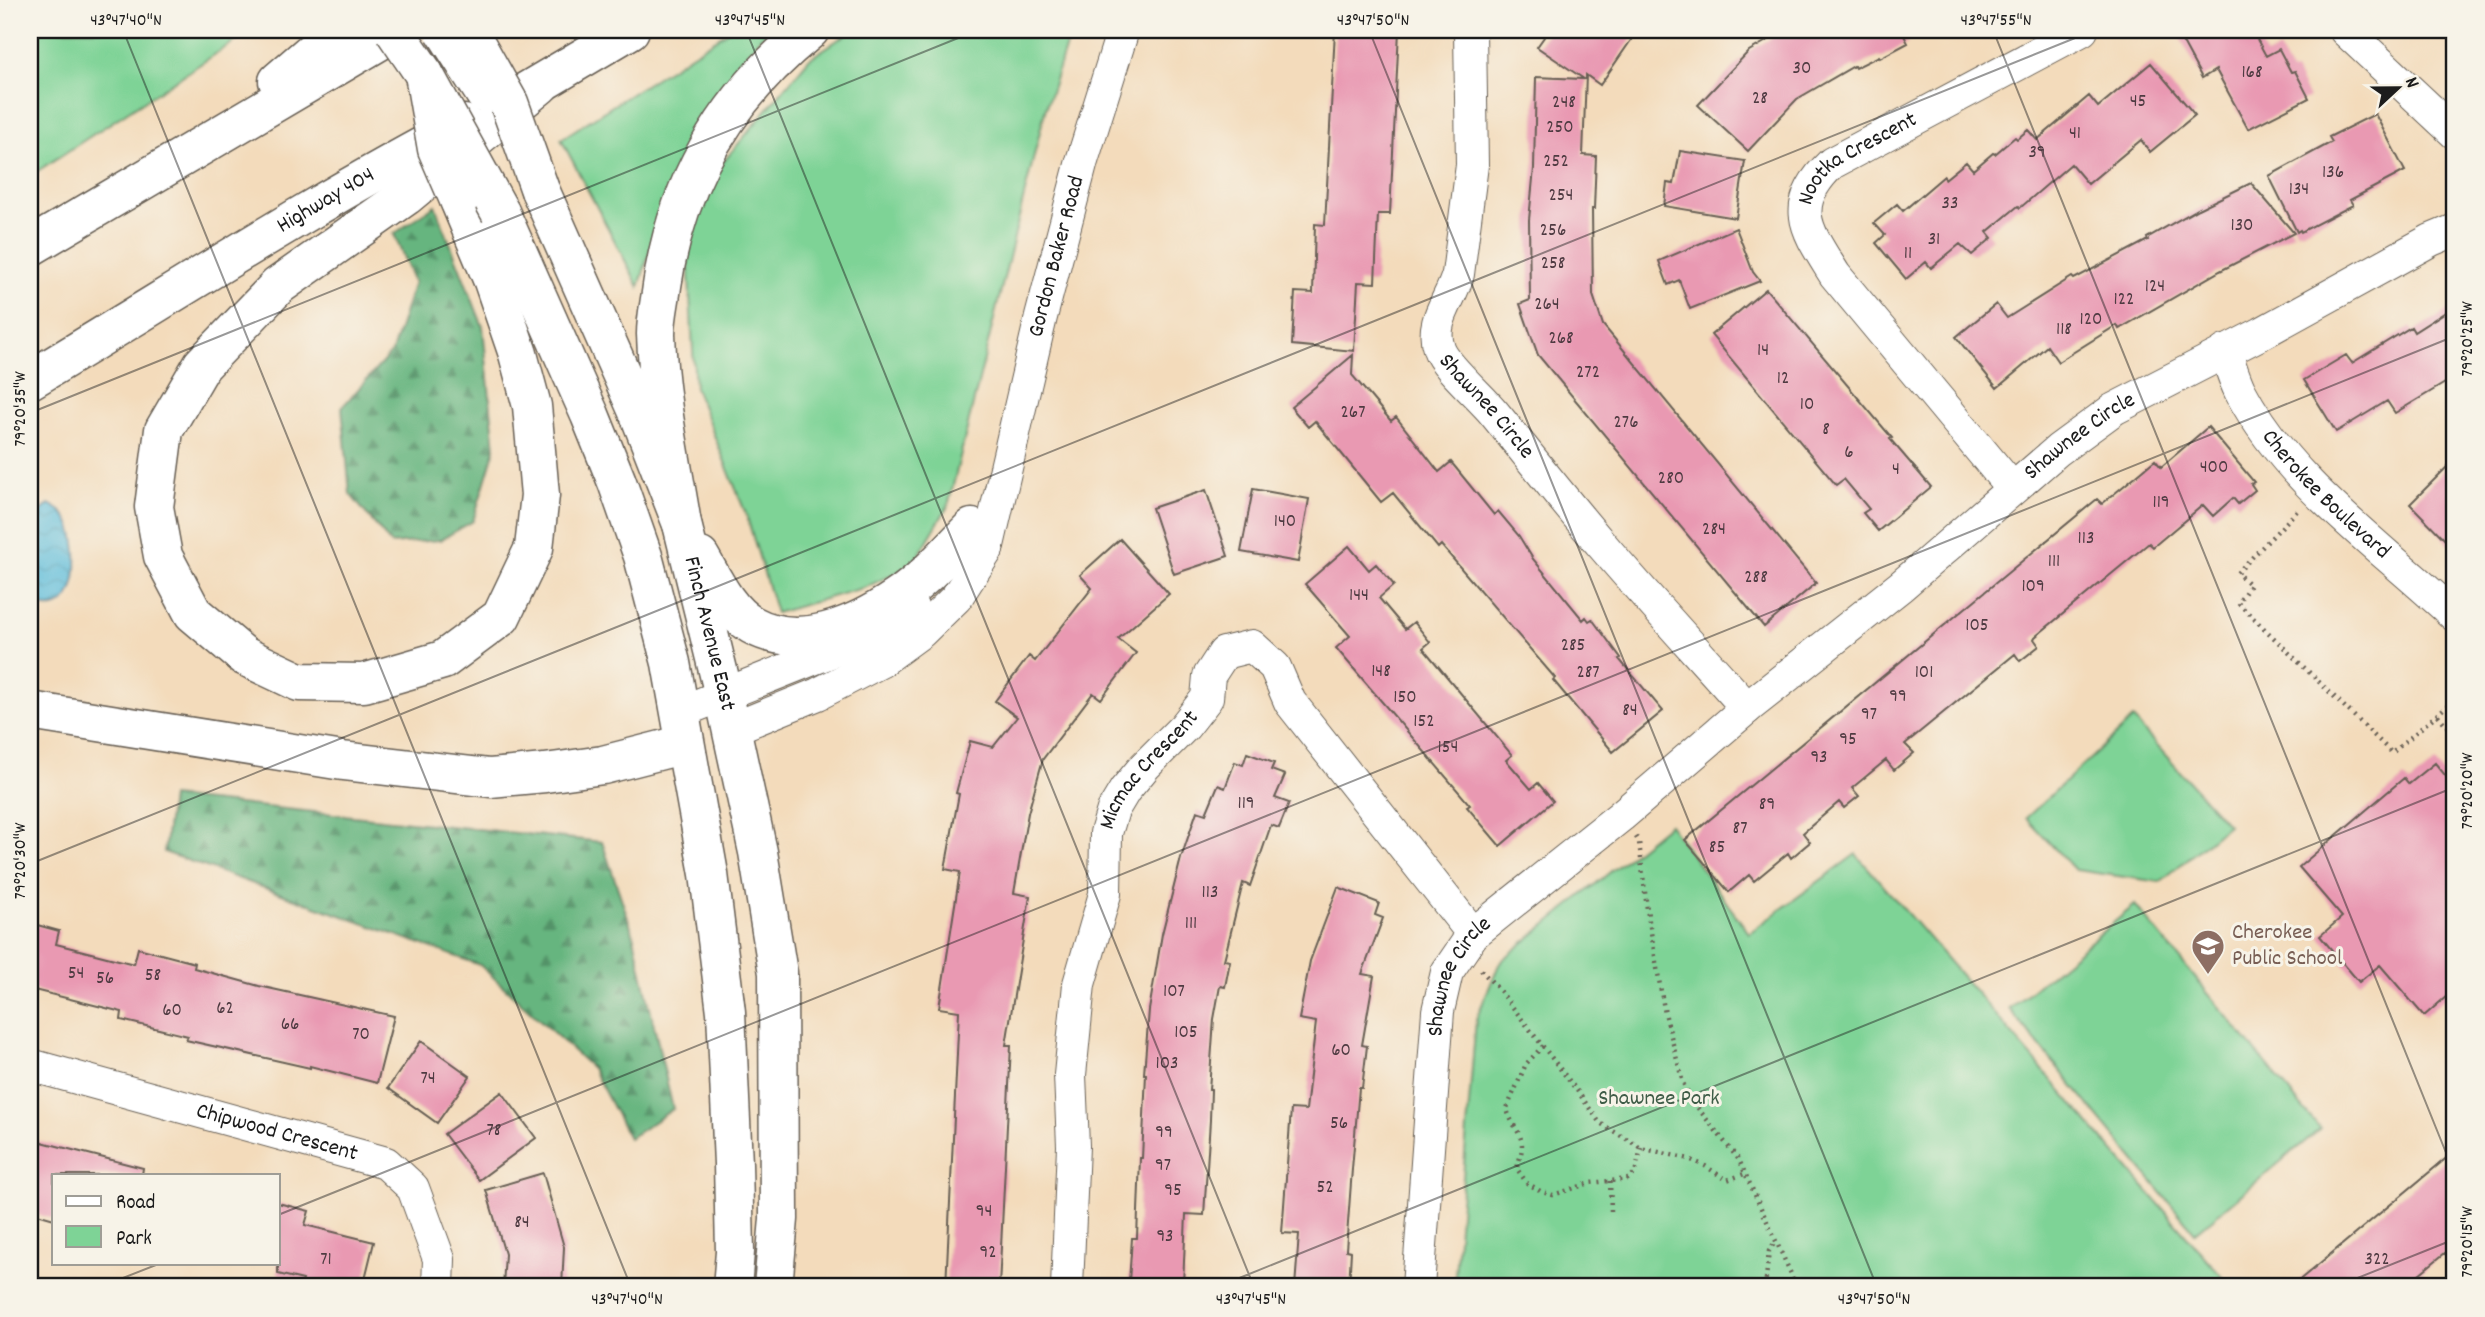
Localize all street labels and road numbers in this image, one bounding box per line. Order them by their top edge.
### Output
street label: Nootka Crescent [1790,104,1923,209]
street label: Highway 404 [271,159,381,243]
street label: Gordon Baker Road [1020,172,1094,341]
street label: Shawnee Circle [1430,347,1542,467]
street label: Shawnee Circle [2017,384,2141,489]
street label: Cherokee Boulevard [2253,423,2397,568]
street label: Finch Avenue East [674,553,743,714]
street label: Micmac Crescent [1092,703,1208,833]
street label: Shawnee Circle [1420,909,1499,1038]
street label: Chipwood Crescent [192,1095,361,1171]

